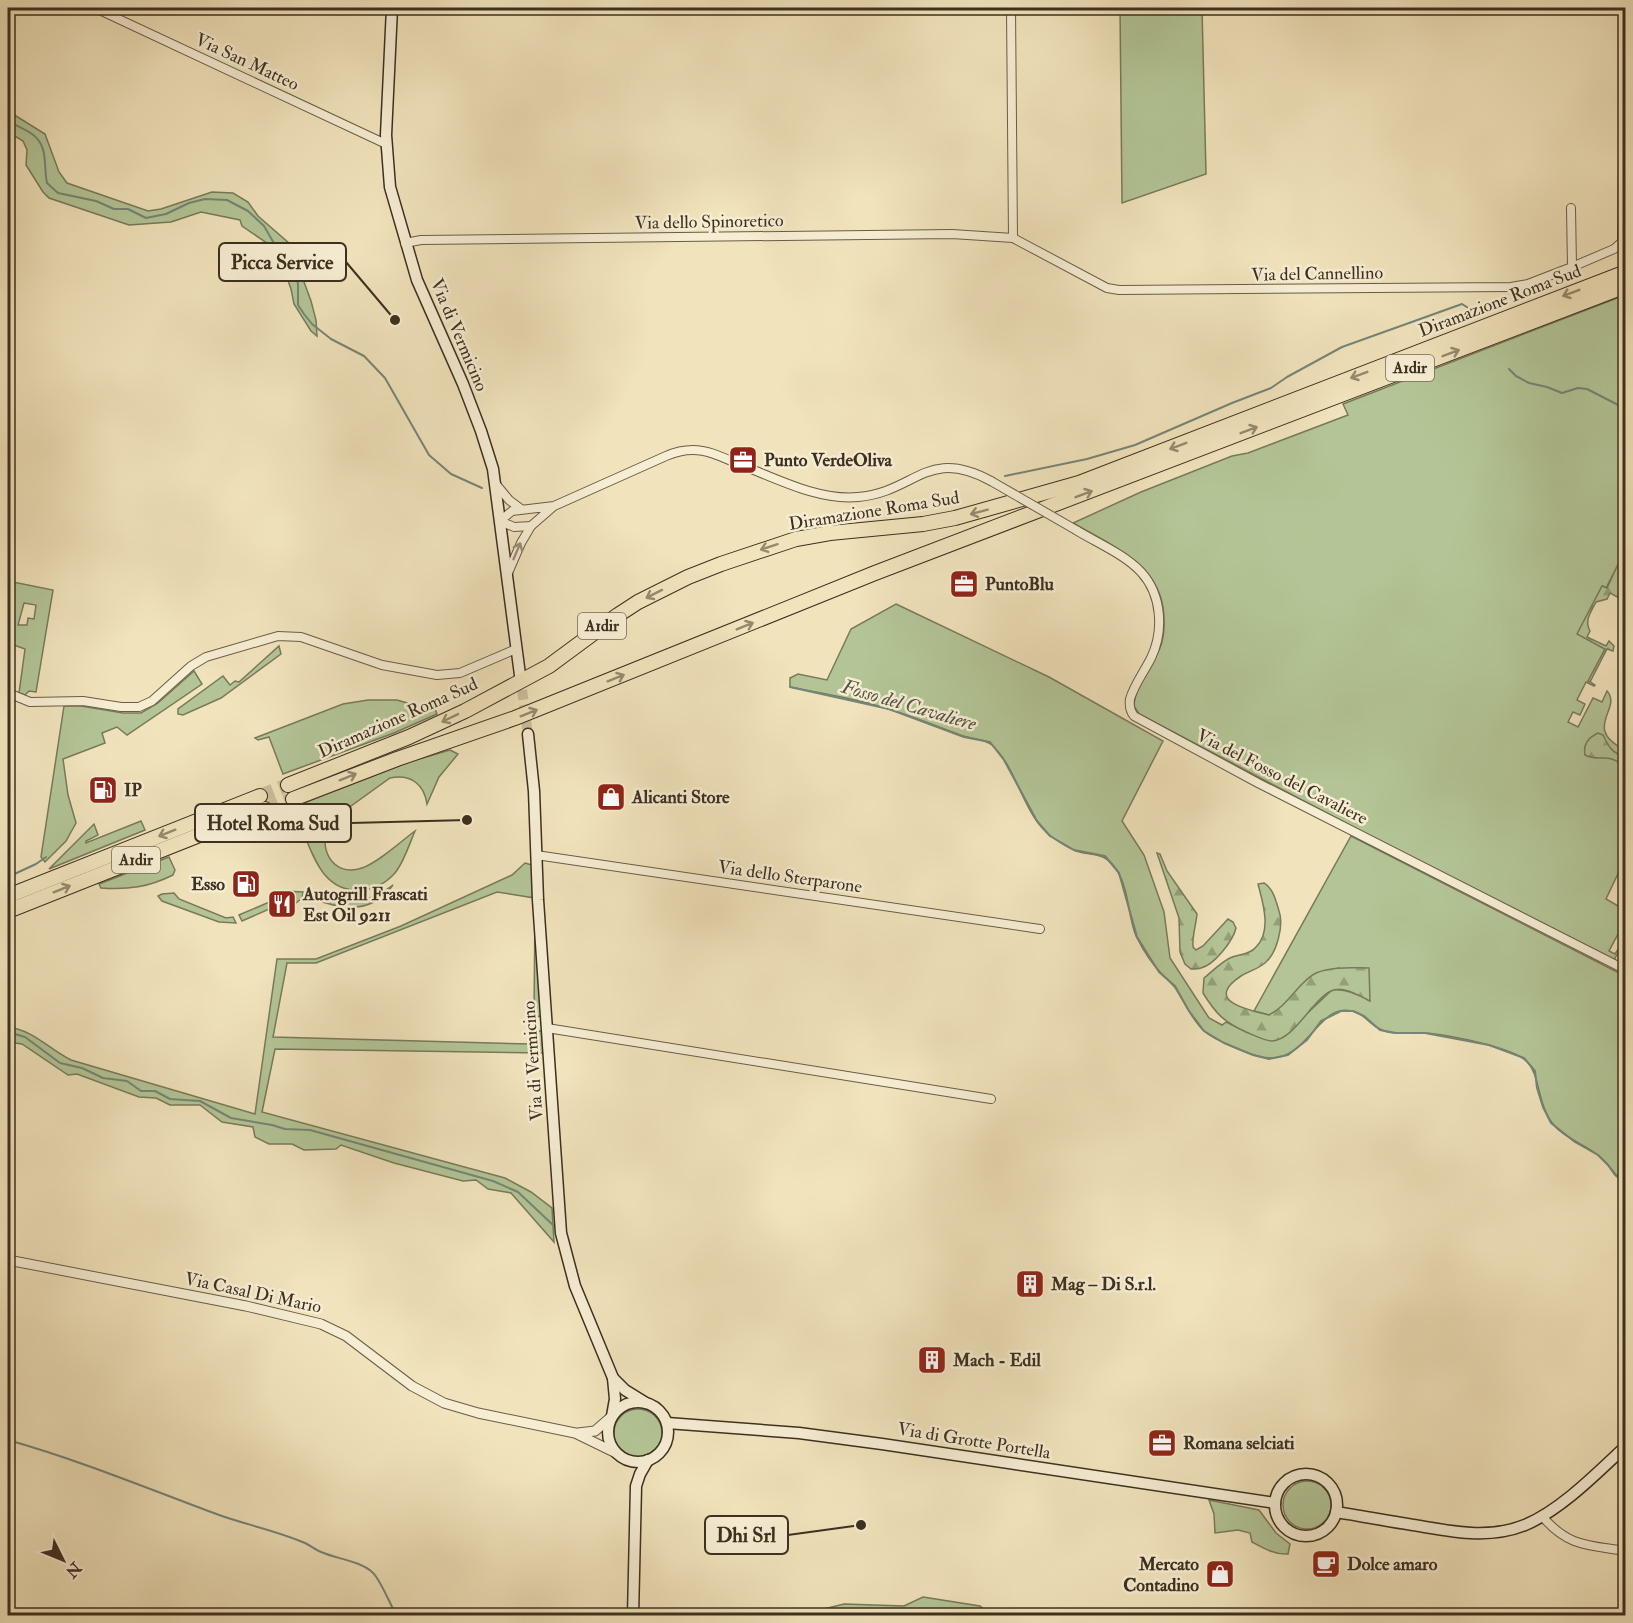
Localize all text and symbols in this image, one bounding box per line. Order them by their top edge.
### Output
street label: Via San Matteo [192,28,303,96]
street label: Via dello Spinoretico [634,209,784,235]
callout: Picca Service [219,243,346,281]
text: Picca Service [231,250,334,275]
street label: Diramazione Roma Sud [1415,259,1585,343]
street label: Via del Cannellino [1251,261,1383,287]
street label: Via di Vermicino [425,275,493,395]
one-way arrow [1562,289,1581,300]
one-way arrow [1441,347,1460,358]
road number: A1dir [1386,355,1434,381]
one-way arrow [1351,370,1369,381]
one-way arrow [1240,424,1258,435]
one-way arrow [1169,441,1187,452]
office icon: Punto VerdeOliva [727,444,759,476]
place label: Punto VerdeOliva [764,449,893,472]
street label: Diramazione Roma Sud [787,486,961,536]
one-way arrow [1074,488,1093,499]
one-way arrow [970,507,989,518]
one-way arrow [760,542,779,553]
one-way arrow [512,543,524,561]
office icon: PuntoBlu [948,568,980,600]
place label: PuntoBlu [985,573,1055,596]
one-way arrow [645,589,663,600]
road number: A1dir [578,613,626,639]
one-way arrow [736,620,754,631]
street label: Diramazione Roma Sud [315,672,481,764]
one-way arrow [607,672,625,683]
water label: Fosso del Cavaliere [838,674,980,736]
one-way arrow [519,707,537,718]
one-way arrow [441,713,459,725]
street label: Via del Fosso del Cavaliere [1193,724,1372,830]
one-way arrow [338,771,357,782]
fuel station icon: IP [87,774,119,806]
place label: IP [124,779,142,802]
shop icon: Alicanti Store [595,781,627,813]
place label: Alicanti Store [631,786,730,809]
callout: Hotel Roma Sud [195,804,351,842]
text: Hotel Roma Sud [207,811,340,836]
one-way arrow [158,828,176,839]
road number: A1dir [112,847,160,873]
street label: Via dello Sterparone [716,856,864,899]
fuel station icon: Esso [230,868,262,900]
place label: Esso [191,873,225,896]
one-way arrow [52,883,71,894]
place label: Autogrill Frascati Est Oil 9211 [302,883,428,927]
restaurant icon: Autogrill Frascati Est Oil 9211 [266,888,298,920]
street label: Via di Vermicino [517,1000,549,1122]
street label: Via Casal Di Mario [183,1267,324,1319]
building icon: Mag – Di S.r.l. [1014,1268,1046,1300]
place label: Mag – Di S.r.l. [1050,1273,1156,1296]
building icon: Mach - Edil [916,1344,948,1376]
place label: Mach - Edil [952,1349,1041,1372]
street label: Via di Grotte Portella [896,1418,1053,1465]
office icon: Romana selciati [1146,1427,1178,1459]
place label: Romana selciati [1183,1432,1295,1455]
callout: Dhi Srl [705,1516,788,1554]
text: Dhi Srl [716,1523,777,1548]
north arrow [33,1530,93,1590]
cafe icon: Dolce amaro [1310,1548,1342,1580]
place label: Mercato Contadino [1123,1553,1199,1597]
place label: Dolce amaro [1347,1553,1438,1576]
text: N [61,1557,86,1582]
shop icon: Mercato Contadino [1204,1558,1236,1590]

